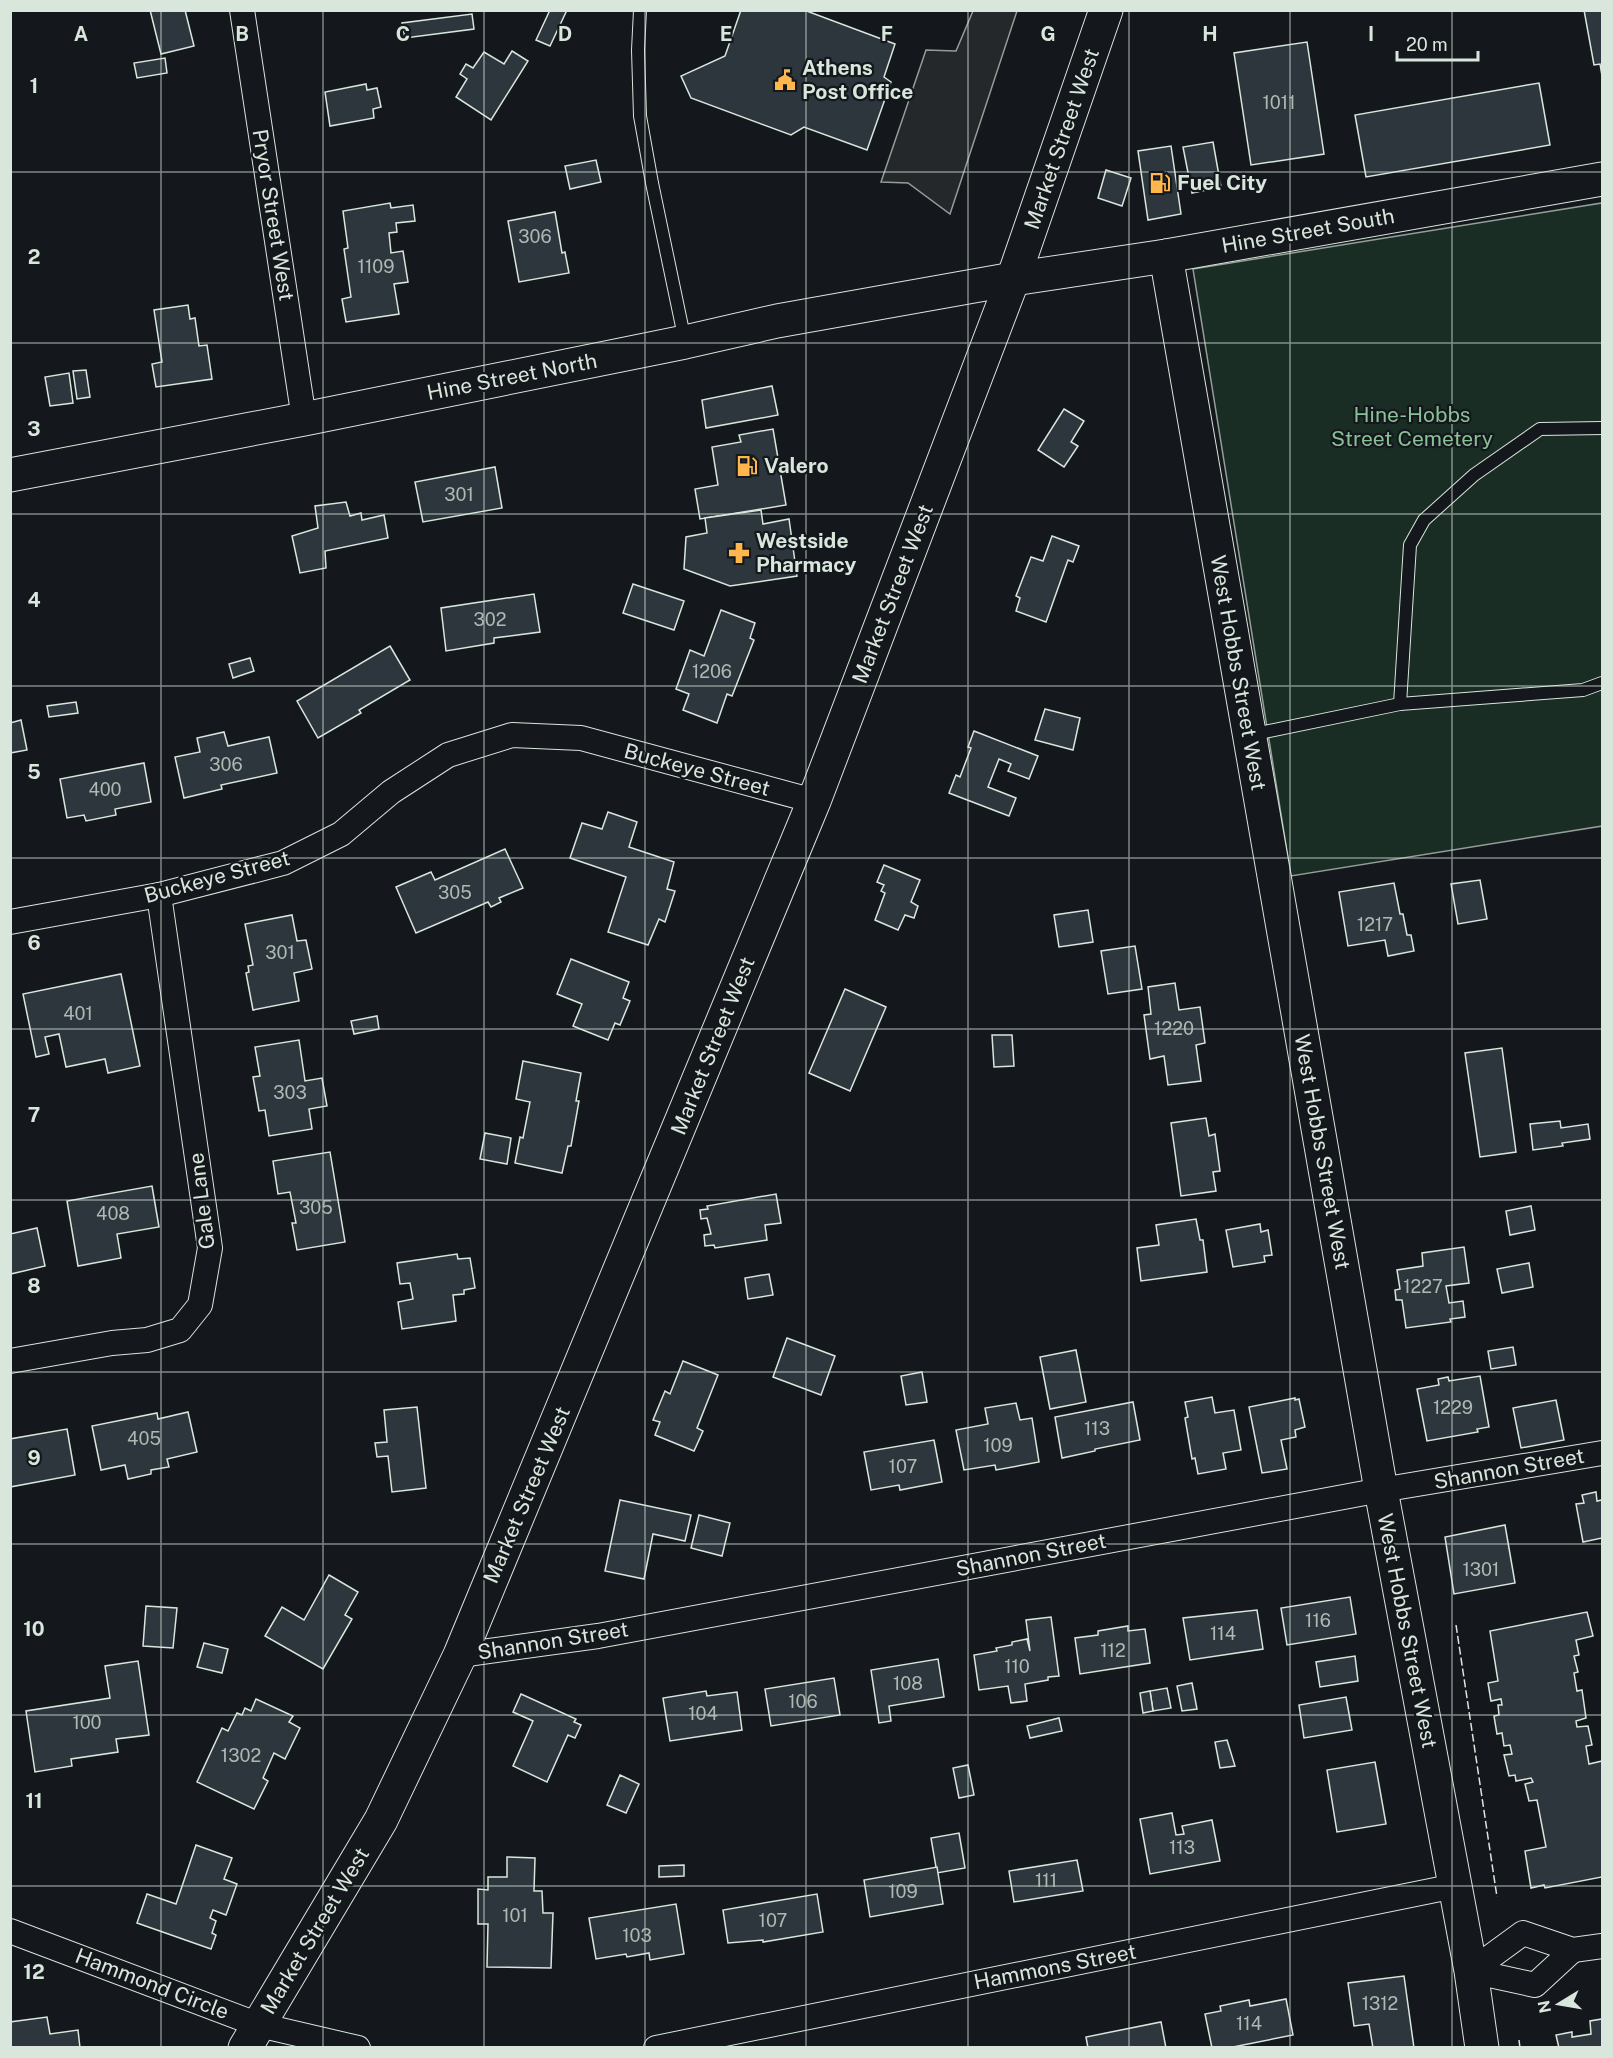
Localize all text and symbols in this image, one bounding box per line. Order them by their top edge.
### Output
text: A [74,22,88,46]
text: B [235,22,249,46]
text: C [396,22,410,46]
text: D [558,22,572,46]
text: E [720,22,732,46]
text: F [881,22,893,46]
text: G [1040,22,1056,46]
text: H [1202,22,1218,46]
text: I [1368,22,1374,46]
scale bar [1397,24,1478,62]
text: 20 m [1406,34,1448,55]
street label: Market Street West [1019,45,1104,233]
place label: Athens Post Office [802,55,913,104]
public building icon: Athens Post Office [773,68,797,92]
text: 1 [30,74,38,98]
house number: 1011 [1263,92,1296,113]
street label: Pryor Street West [248,127,299,303]
place label: Fuel City [1177,170,1267,195]
fuel station icon: Fuel City [1148,171,1172,195]
street label: Hine Street South [1219,203,1396,258]
house number: 306 [518,226,552,247]
text: 2 [28,245,40,269]
house number: 1109 [358,256,394,277]
street label: Hine Street North [425,348,599,405]
park label: Hine-Hobbs Street Cemetery [1331,402,1493,451]
text: 3 [27,417,41,441]
place label: Valero [764,453,829,478]
fuel station icon: Valero [735,454,759,478]
house number: 301 [444,484,474,505]
street label: Market Street West [847,501,938,687]
place label: Westside Pharmacy [756,528,856,577]
pharmacy icon: Westside Pharmacy [727,541,751,565]
street label: West Hobbs Street West [1205,553,1272,792]
text: 4 [27,588,41,612]
house number: 302 [474,609,506,630]
house number: 1206 [692,661,732,682]
street label: Buckeye Street [622,738,773,801]
house number: 306 [209,754,243,775]
text: 5 [27,760,41,784]
house number: 400 [88,779,122,800]
street label: Buckeye Street [141,845,292,908]
house number: 305 [438,882,472,903]
house number: 1217 [1357,914,1393,935]
text: 6 [27,931,41,955]
house number: 301 [265,942,295,963]
street label: Market Street West [665,953,760,1138]
house number: 401 [63,1003,93,1024]
house number: 1220 [1154,1018,1194,1039]
street label: West Hobbs Street West [1289,1032,1356,1271]
house number: 303 [273,1082,307,1103]
text: 7 [28,1103,40,1127]
street label: Gale Lane [183,1151,220,1251]
house number: 305 [299,1197,333,1218]
house number: 408 [96,1203,130,1224]
text: 8 [27,1274,41,1298]
house number: 1227 [1403,1276,1443,1297]
house number: 1229 [1433,1397,1473,1418]
street label: Market Street West [478,1403,575,1587]
house number: 113 [1084,1418,1110,1439]
house number: 405 [127,1428,161,1449]
house number: 109 [983,1435,1013,1456]
street label: Shannon Street [1432,1443,1586,1494]
text: 9 [27,1446,41,1470]
house number: 107 [889,1456,917,1477]
street label: West Hobbs Street West [1372,1511,1443,1750]
street label: Shannon Street [954,1528,1108,1581]
house number: 1301 [1463,1559,1499,1580]
house number: 116 [1305,1610,1331,1631]
street label: Shannon Street [476,1616,630,1665]
text: 10 [23,1617,45,1641]
house number: 114 [1210,1623,1236,1644]
house number: 112 [1100,1640,1126,1661]
house number: 110 [1004,1656,1030,1677]
house number: 108 [893,1673,923,1694]
house number: 106 [788,1691,818,1712]
house number: 104 [688,1703,718,1724]
house number: 100 [72,1712,102,1733]
house number: 1302 [221,1745,261,1766]
text: 11 [25,1789,43,1813]
house number: 113 [1169,1837,1195,1858]
street label: Market Street West [255,1843,374,2019]
house number: 111 [1035,1870,1057,1891]
house number: 109 [888,1881,918,1902]
house number: 101 [502,1905,528,1926]
house number: 107 [759,1910,787,1931]
house number: 103 [622,1925,652,1946]
street label: Hammons Street [972,1939,1138,1995]
street label: Hammond Circle [72,1943,232,2024]
text: 12 [23,1960,45,1984]
north arrow [1529,1974,1589,2034]
house number: 1312 [1362,1993,1398,2014]
text: N [1534,1999,1555,2015]
house number: 114 [1236,2013,1262,2034]

